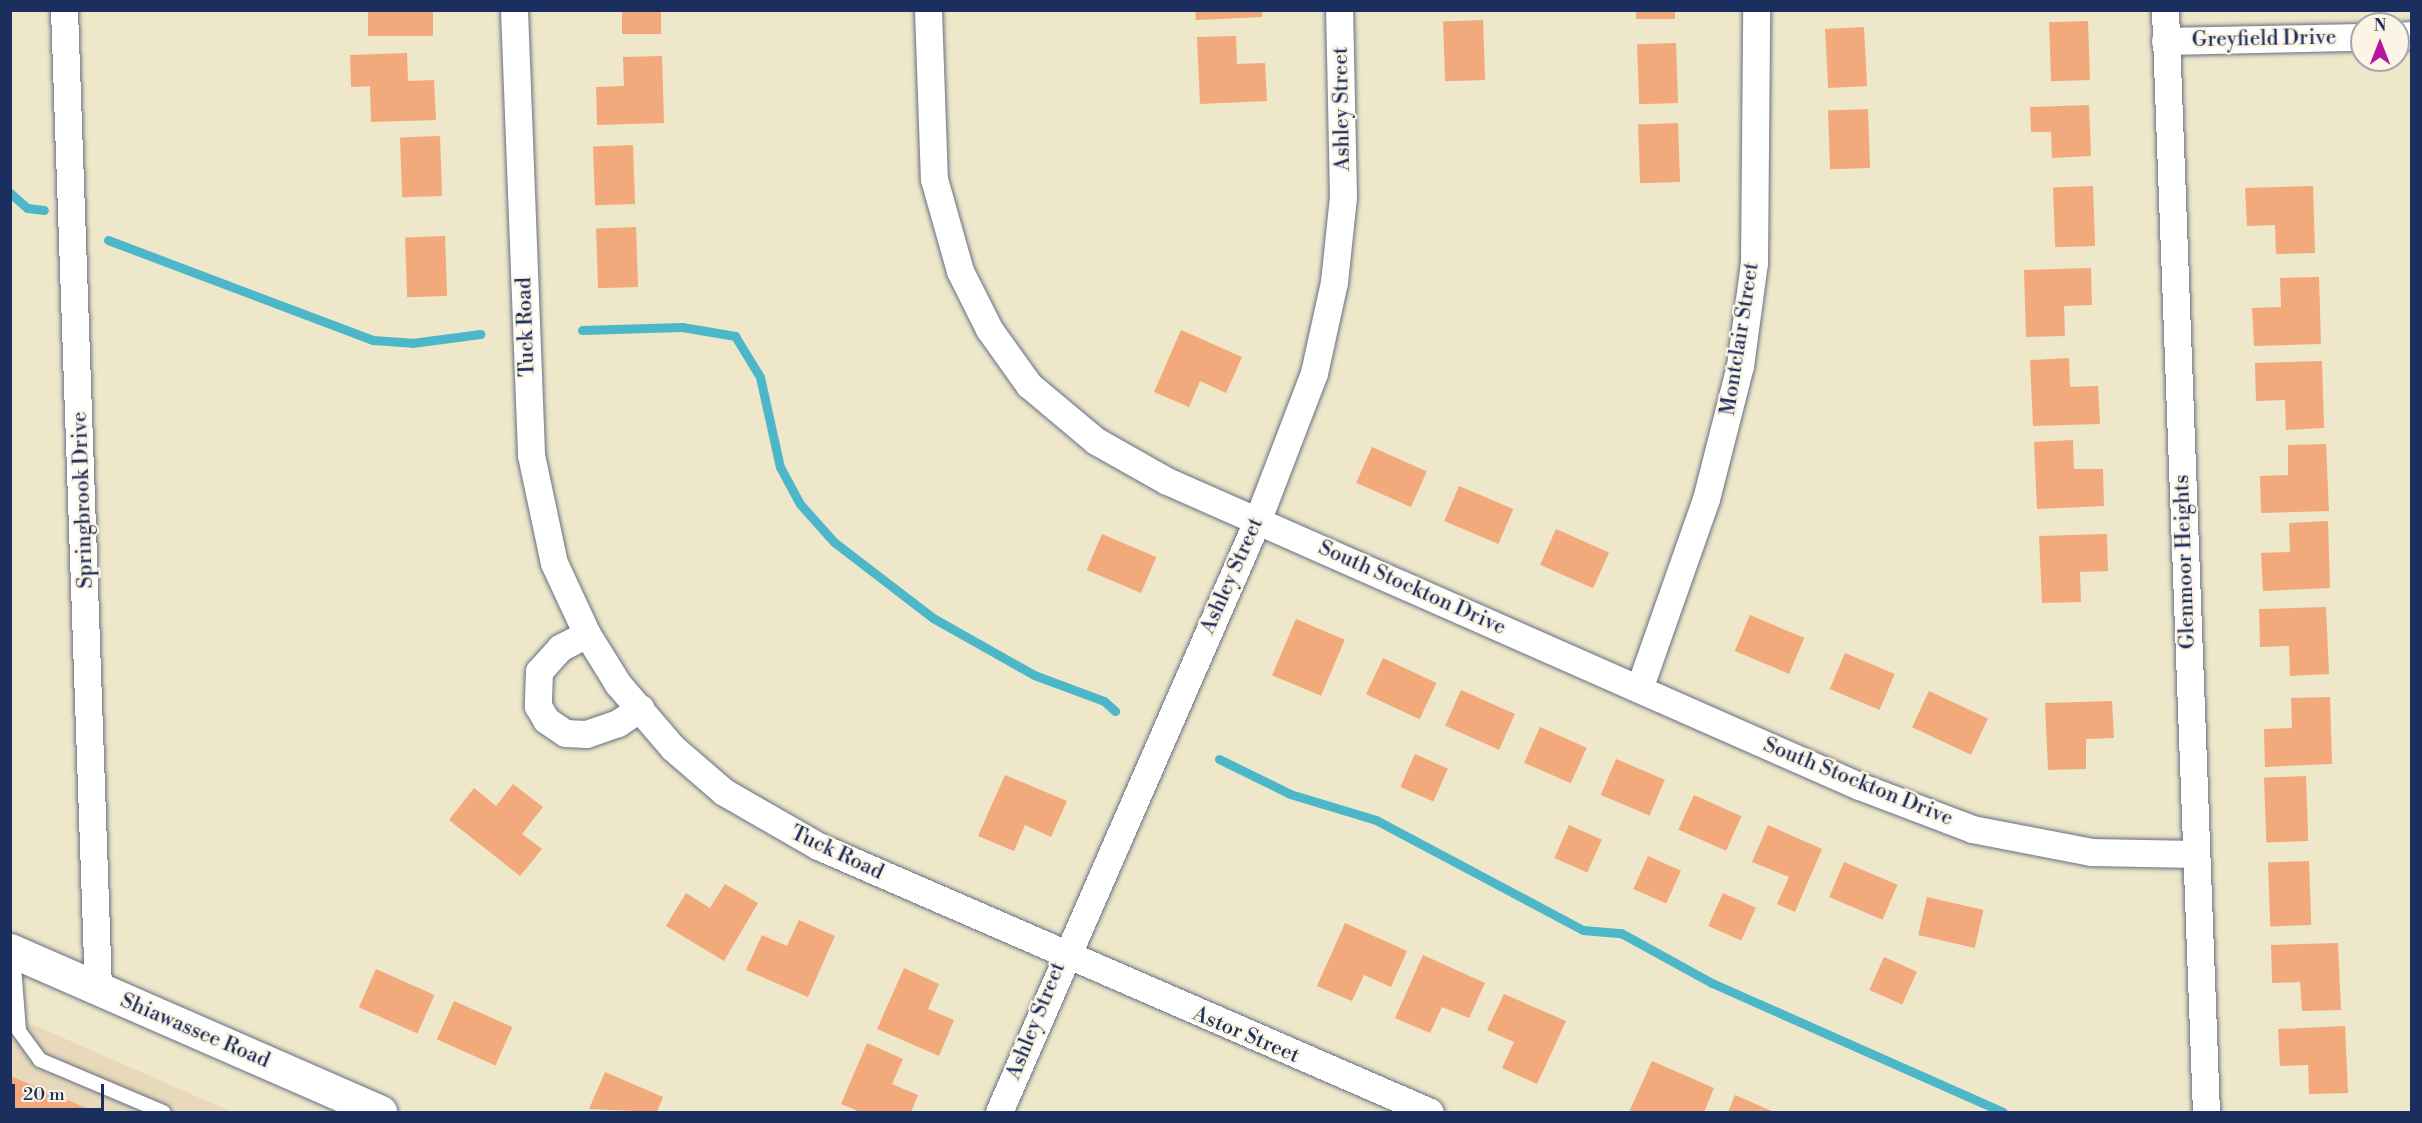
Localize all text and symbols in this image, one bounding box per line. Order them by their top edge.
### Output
north arrow [2350,12,2410,72]
text: N [2374,16,2386,36]
street label: Greyfield Drive [2192,25,2336,53]
street label: Ashley Street [1328,47,1356,171]
street label: Montclair Street [1715,261,1765,417]
street label: Tuck Road [512,277,540,377]
street label: Springbrook Drive [67,411,99,589]
street label: Glenmoor Heights [2169,474,2201,650]
street label: Ashley Street [1195,514,1269,638]
street label: South Stockton Drive [1314,535,1510,641]
street label: South Stockton Drive [1760,732,1956,832]
street label: Tuck Road [787,821,887,885]
street label: Ashley Street [1001,959,1071,1083]
street label: Shiawassee Road [116,988,274,1074]
street label: Astor Street [1189,1001,1303,1069]
scale bar [15,1072,106,1110]
text: 20 m [23,1083,65,1106]

